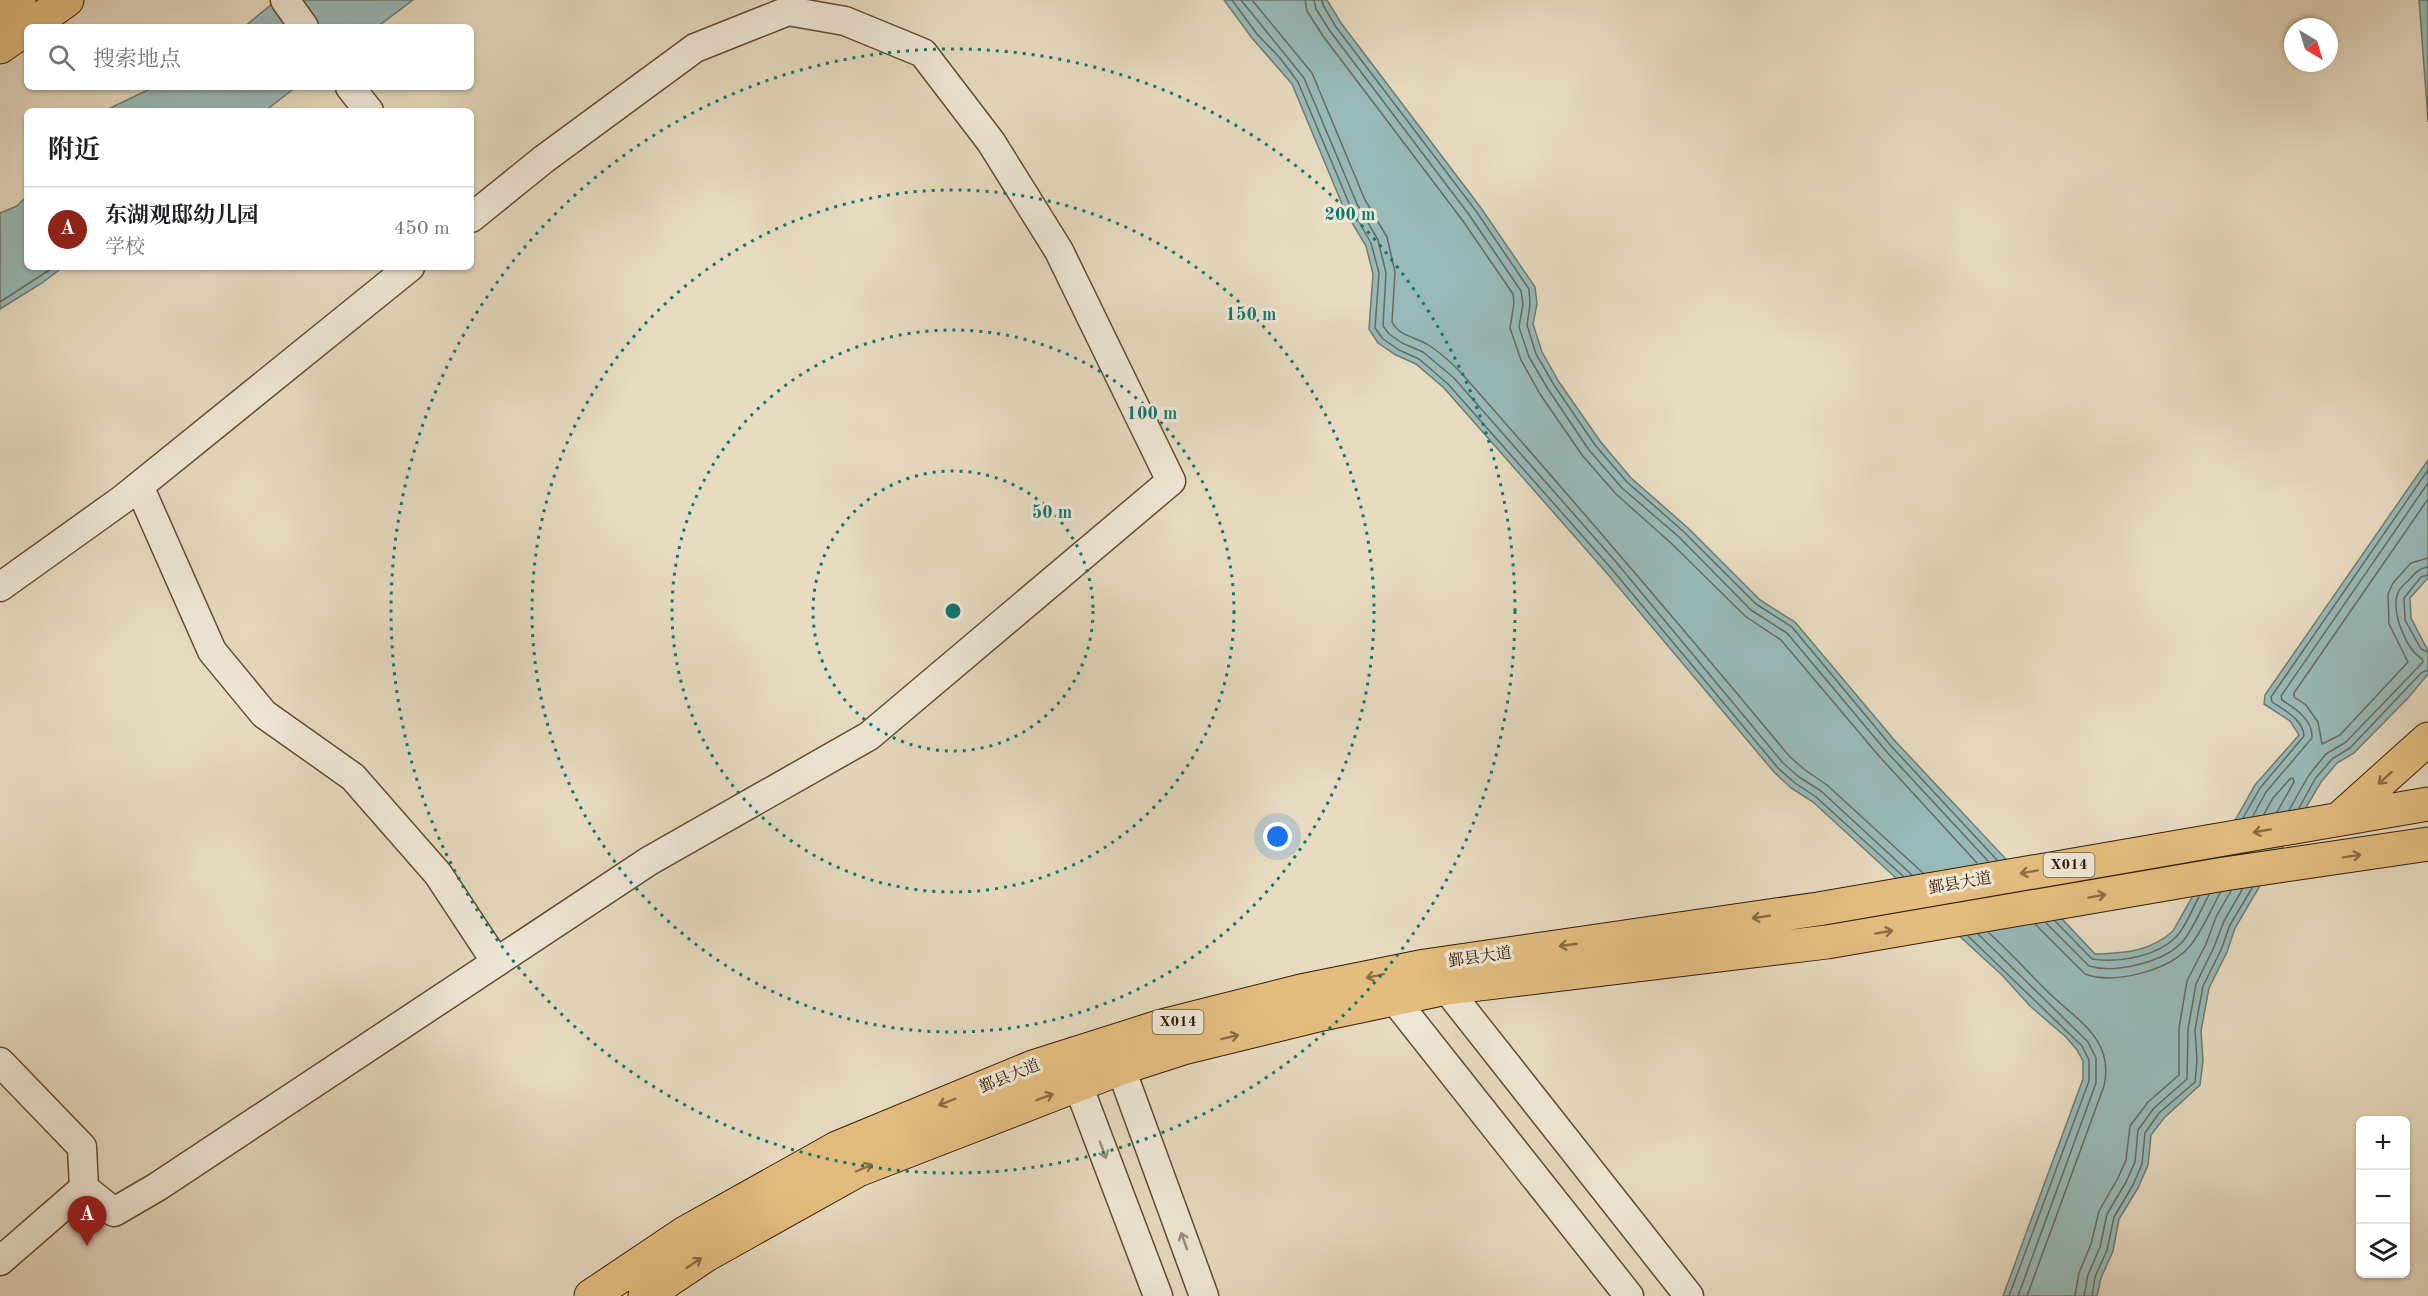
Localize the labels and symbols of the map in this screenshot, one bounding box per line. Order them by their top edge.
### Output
north arrow [2284,18,2338,72]
text: 200 m [1325,206,1375,224]
text: 150 m [1226,306,1276,324]
text: 100 m [1127,405,1177,423]
text: 50 m [1032,504,1072,522]
centre of rings [943,601,963,621]
one-way arrow [2377,771,2392,785]
your location [1263,822,1292,851]
one-way arrow [2253,826,2273,837]
one-way arrow [2342,850,2362,861]
road number: X014 [2044,853,2094,877]
one-way arrow [2020,867,2039,878]
street label: 鄞县大道 [1927,869,1993,897]
one-way arrow [2087,890,2107,901]
one-way arrow [1751,911,1771,922]
one-way arrow [1874,926,1894,937]
one-way arrow [1558,939,1578,950]
street label: 鄞县大道 [1447,944,1513,970]
one-way arrow [1366,971,1385,982]
road number: X014 [1152,1010,1204,1034]
one-way arrow [1221,1030,1240,1042]
street label: 鄞县大道 [977,1056,1043,1096]
one-way arrow [1036,1091,1054,1102]
one-way arrow [939,1097,957,1108]
one-way arrow [1098,1140,1109,1159]
one-way arrow [855,1162,873,1173]
pin: A [68,1196,106,1246]
one-way arrow [1178,1232,1189,1251]
one-way arrow [685,1257,701,1269]

